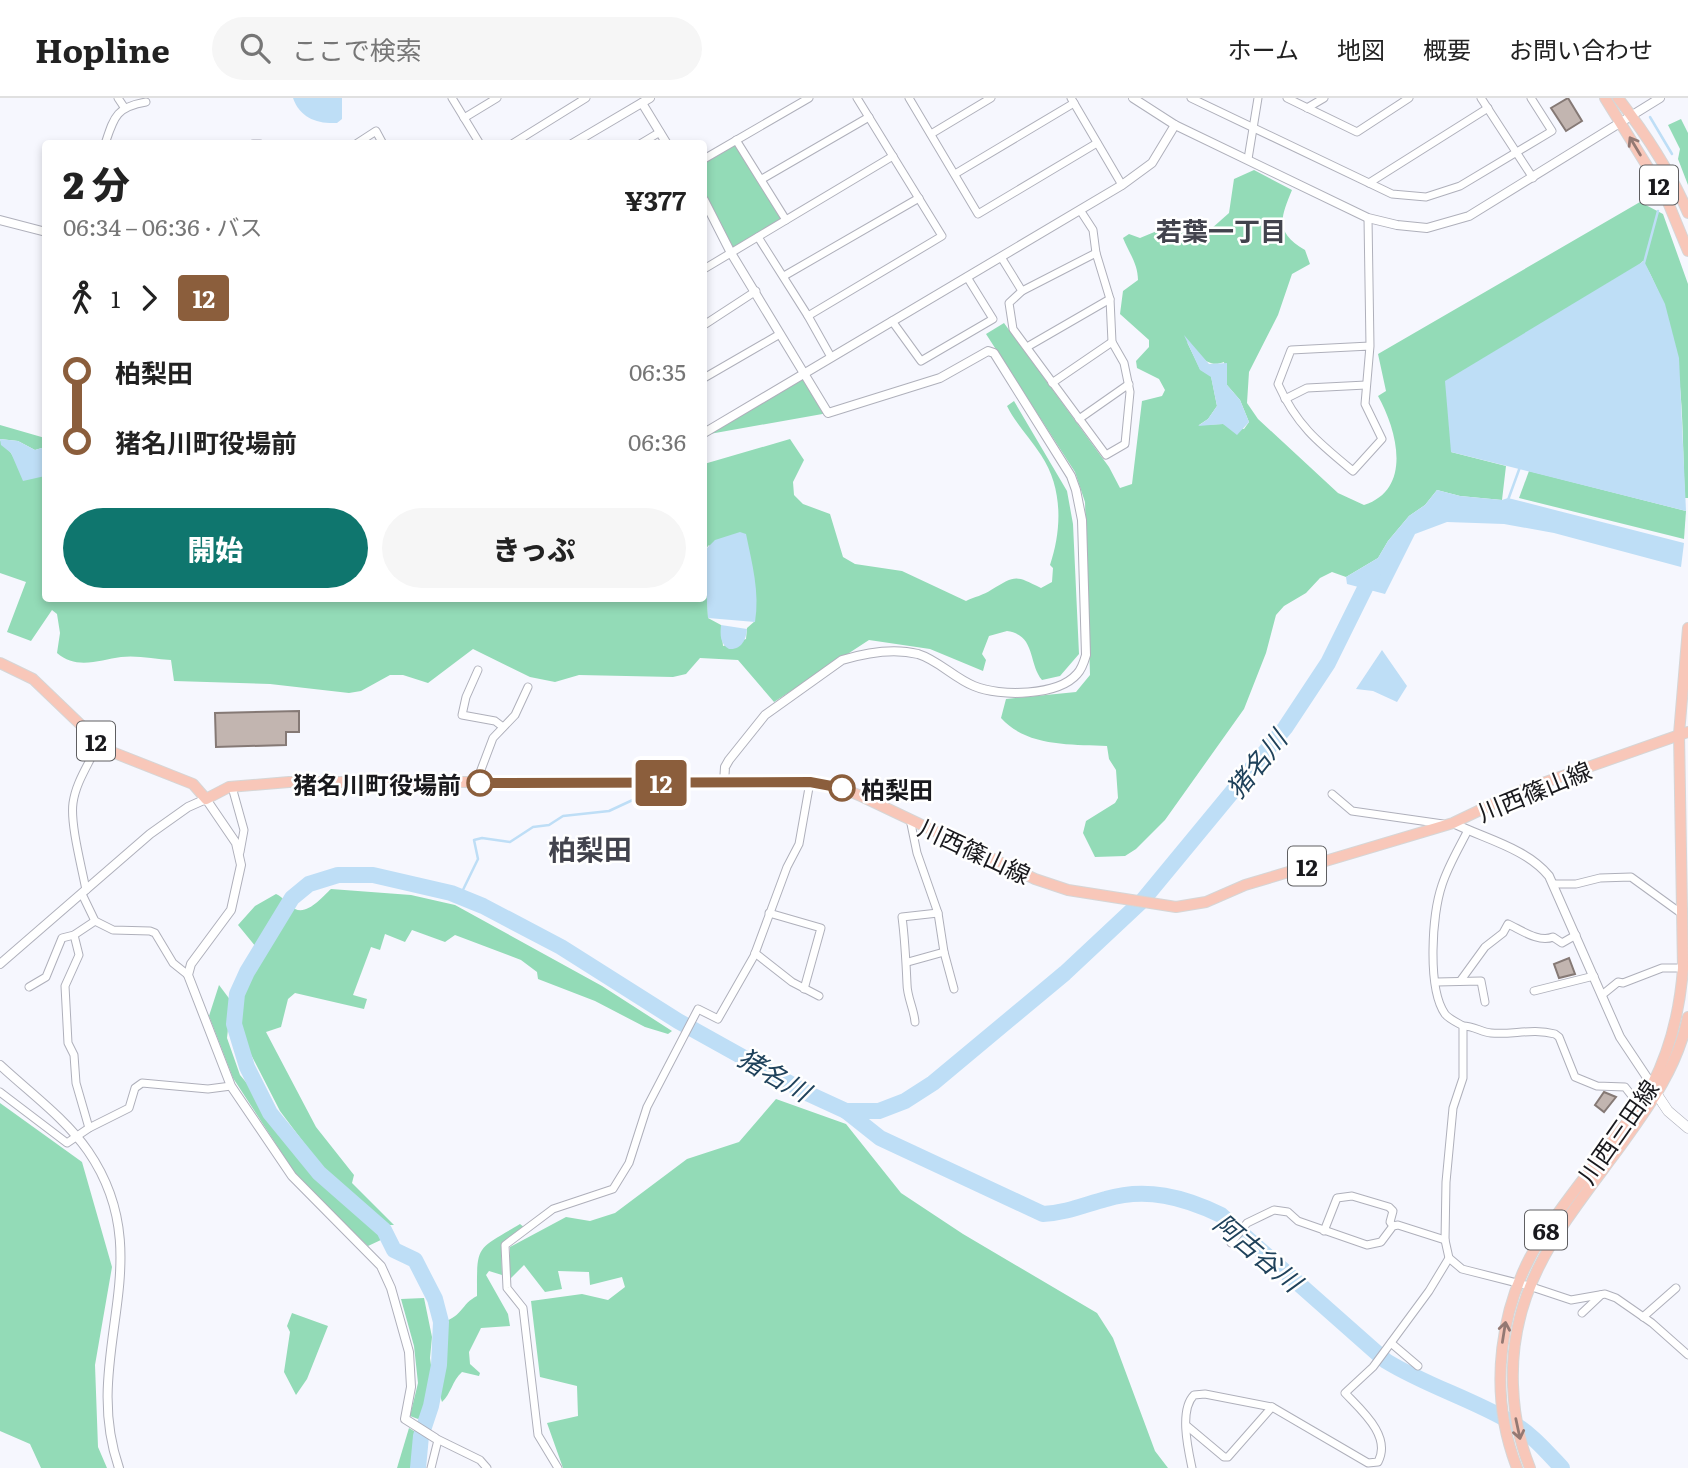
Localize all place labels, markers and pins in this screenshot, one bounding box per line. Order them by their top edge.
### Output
place label: 猪名川町役場前 [293,766,461,801]
marker: 猪名川町役場前 [467,770,493,796]
place label: 柏梨田 [861,771,933,806]
marker: 柏梨田 [829,775,855,801]

